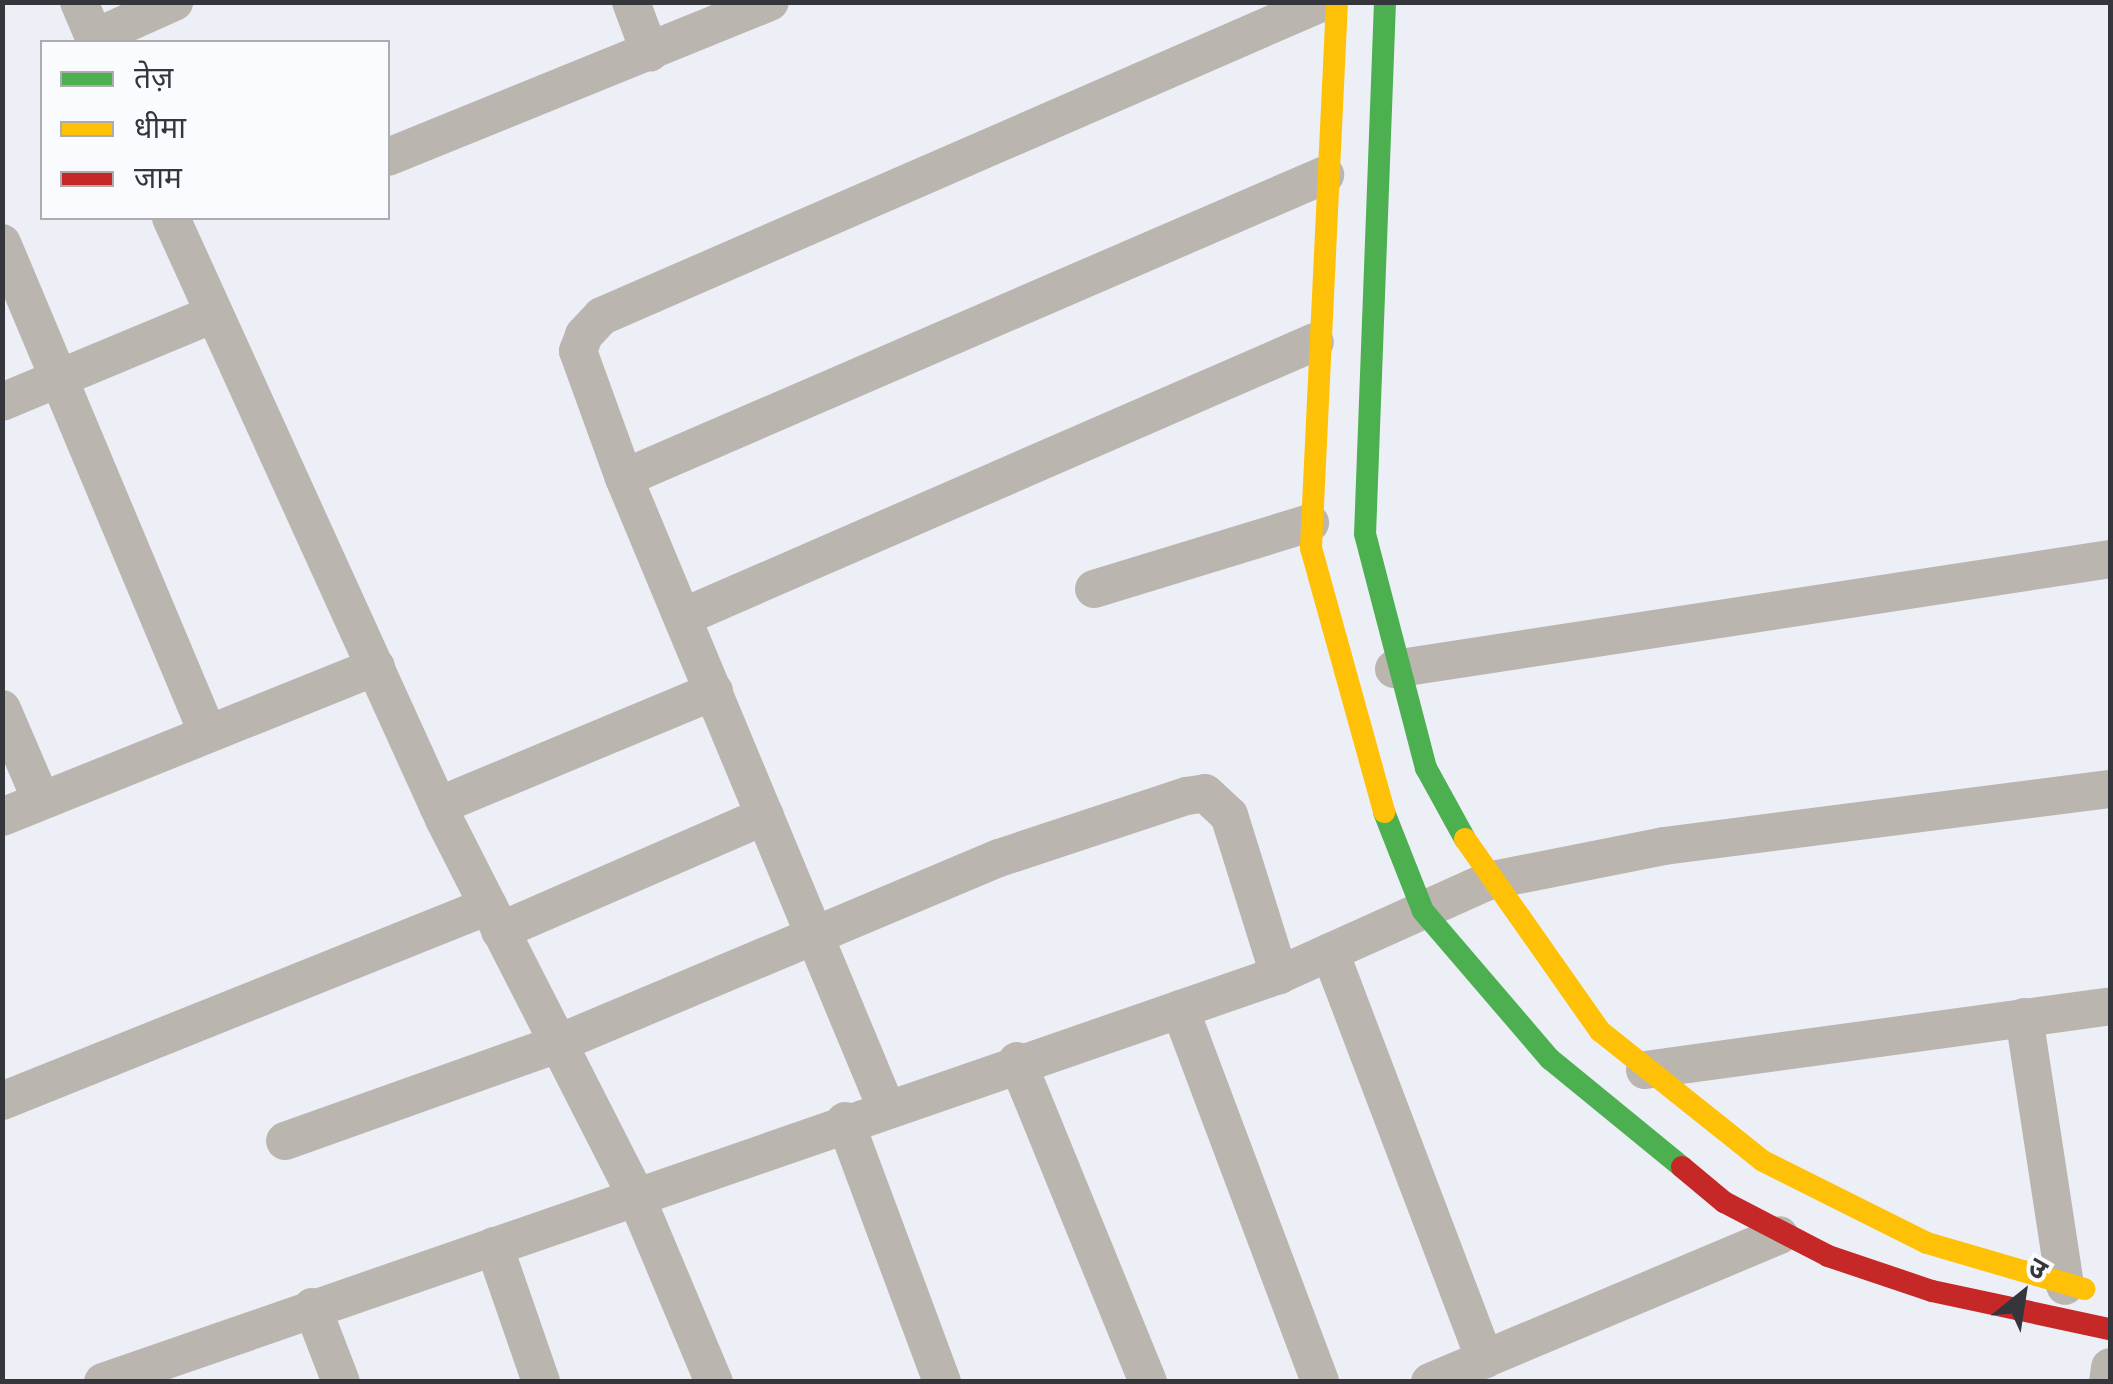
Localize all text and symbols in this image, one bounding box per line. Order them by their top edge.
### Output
legend [40,40,390,220]
text: तेज़ [134,59,173,95]
text: धीमा [134,109,186,145]
text: जाम [134,159,182,195]
north arrow [1973,1244,2073,1344]
text: उ [2022,1249,2054,1287]

